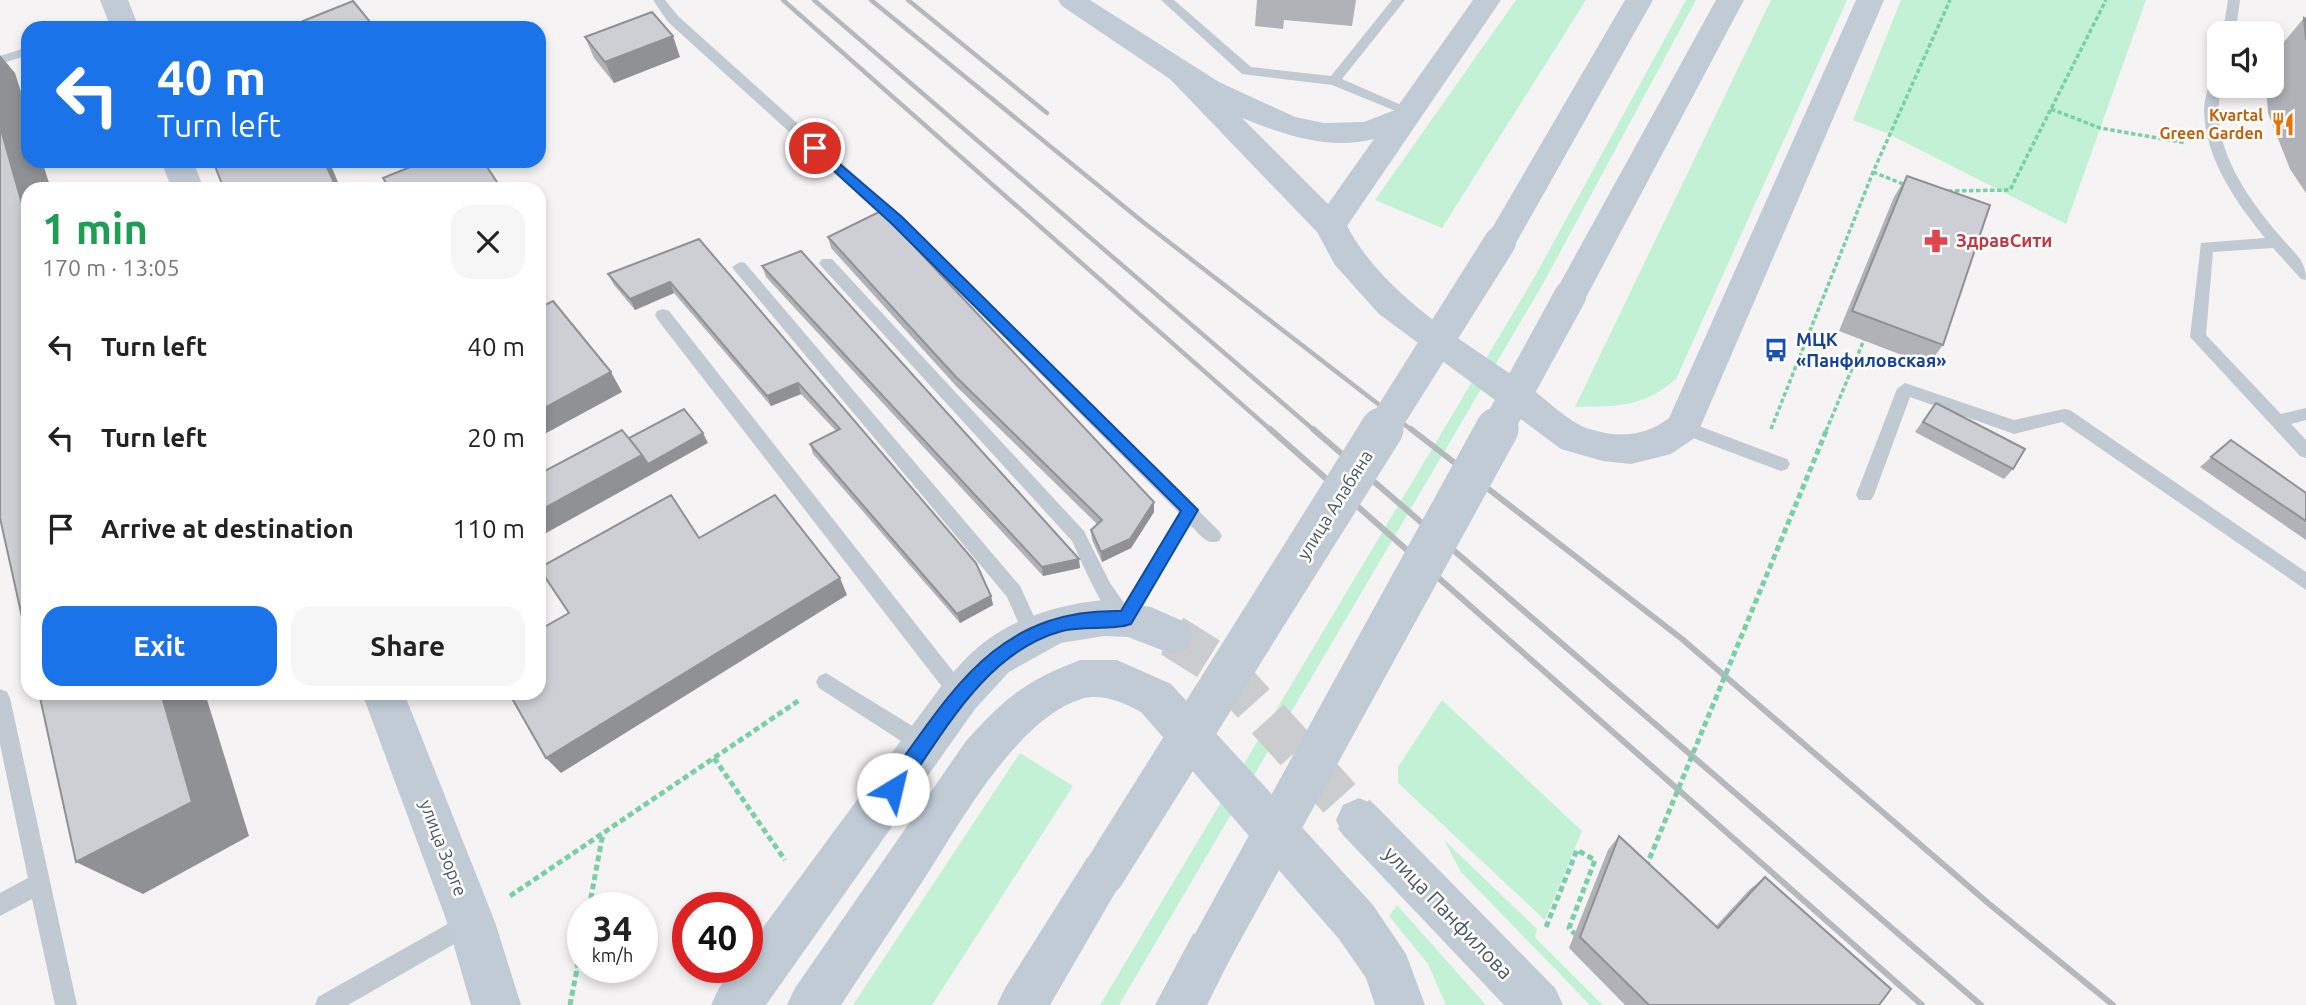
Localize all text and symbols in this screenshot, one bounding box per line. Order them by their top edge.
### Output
map controls [2207,21,2284,98]
button: sound [2207,21,2284,98]
icon: left [42,49,133,140]
text: 40 m [157,49,266,104]
place label: Kvartal Green Garden [2160,106,2263,142]
text: Turn left [157,107,281,143]
restaurant icon: Kvartal Green Garden [2269,110,2297,138]
pin [785,118,845,178]
icon: arrive [796,129,834,167]
text: 1 min [42,205,148,252]
button: close [451,205,525,279]
pharmacy icon: ЗдравСити [1922,227,1950,255]
place label: ЗдравСити [1956,230,2052,250]
text: 170 m · 13:05 [42,255,180,280]
icon: left [42,328,80,366]
place label: МЦК «Панфиловская» [1796,329,1946,370]
text: Turn left [101,332,207,361]
text: 40 m [467,332,525,361]
bus stop icon: МЦК «Панфиловская» [1762,336,1790,364]
icon: left [42,419,80,457]
text: Turn left [101,423,207,452]
text: 20 m [467,423,525,452]
street label: улица Алабяна [1292,446,1376,563]
icon: arrive [42,510,80,548]
text: Arrive at destination [101,514,354,543]
text: 110 m [453,514,525,543]
button: Exit [42,606,277,686]
button: Share [291,606,525,686]
position arrow [856,752,930,826]
street label: улица Зорге [416,797,472,899]
street label: улица Панфилова [1379,841,1518,984]
speed limit sign: 40 [672,892,763,983]
text: 34 [593,908,632,948]
text: km/h [592,945,633,965]

